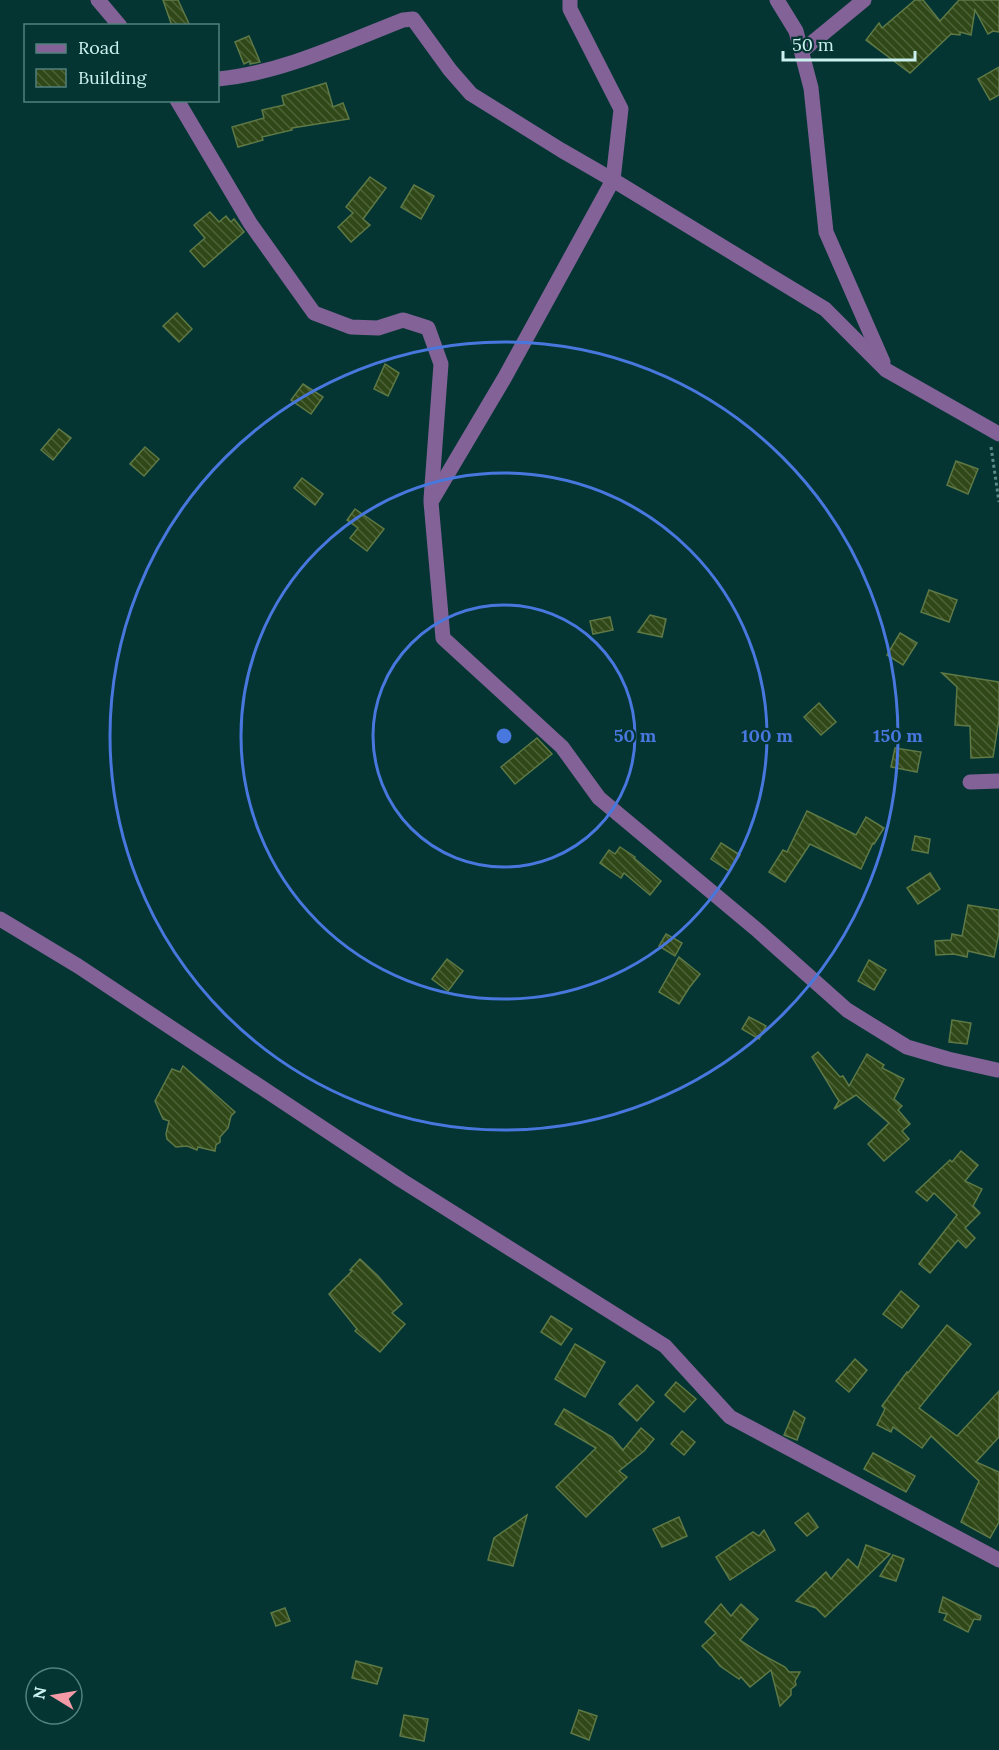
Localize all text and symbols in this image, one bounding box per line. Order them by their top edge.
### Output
legend [24,24,219,102]
scale bar [783,24,915,62]
text: 50 m [792,33,834,56]
text: Road [78,36,120,59]
text: Building [78,66,148,89]
text: 50 m [614,724,657,747]
text: 100 m [741,724,793,747]
text: 150 m [873,724,923,747]
centre of rings [494,726,514,746]
north arrow [24,1666,84,1726]
text: N [28,1685,50,1701]

